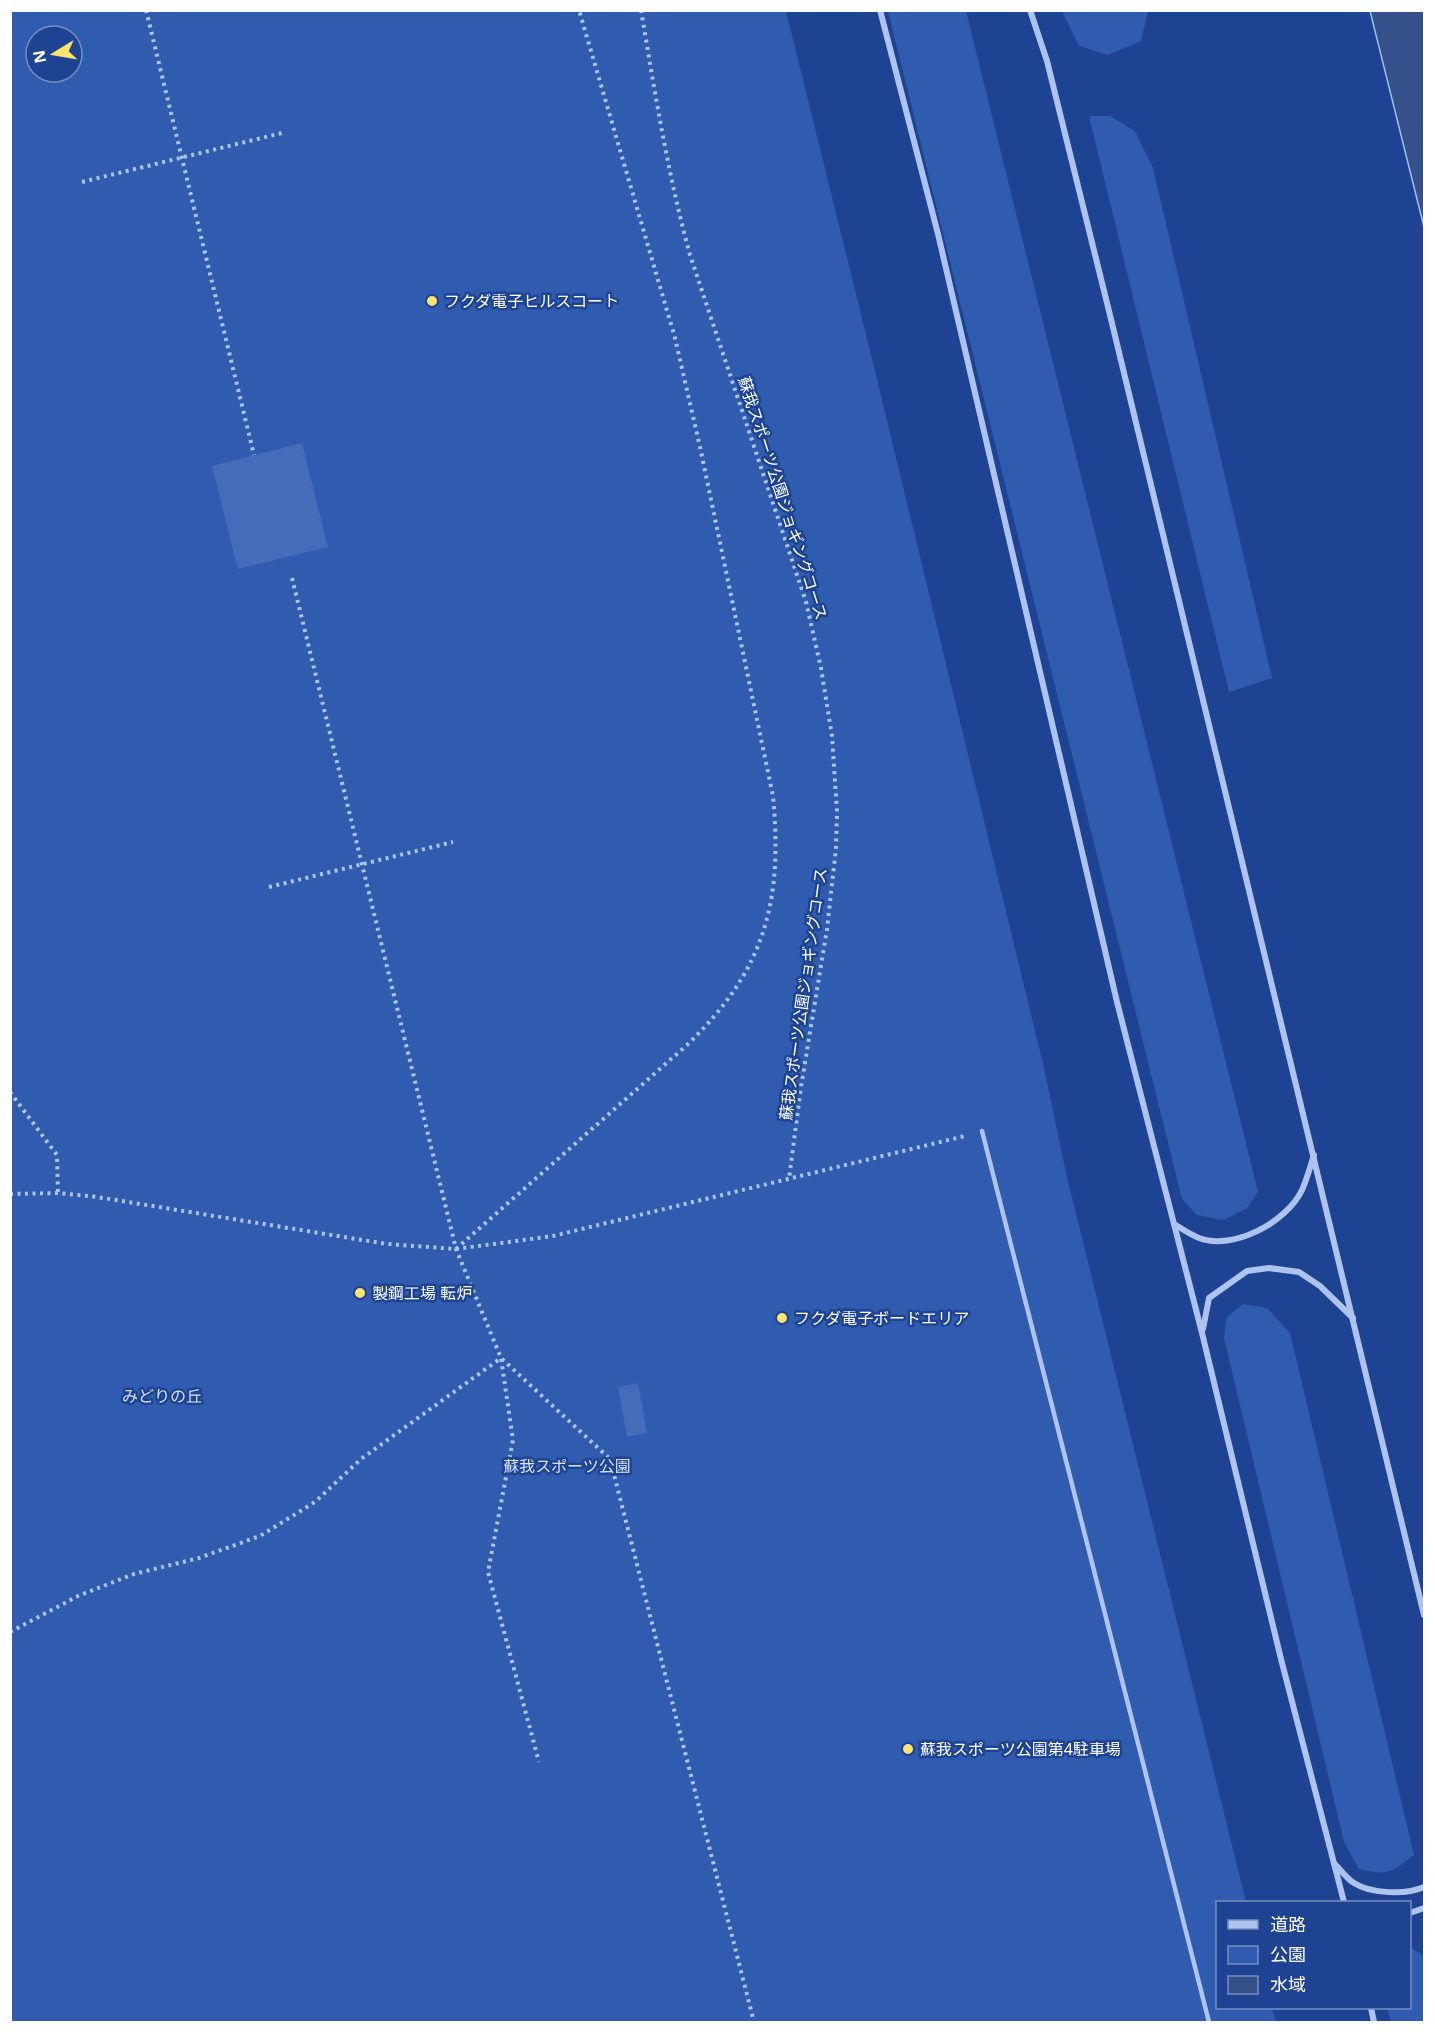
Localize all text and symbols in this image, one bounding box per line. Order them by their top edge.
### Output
north arrow [24,24,84,84]
text: N [27,48,51,65]
place label: フクダ電子ヒルスコート [444,290,619,312]
marker: フクダ電子ヒルスコート [425,294,439,308]
street label: 蘇我スポーツ公園ジョギングコース [733,373,833,623]
street label: 蘇我スポーツ公園ジョギングコース [774,866,832,1122]
place label: 製鋼工場 転炉 [372,1282,472,1304]
marker: 製鋼工場 転炉 [353,1286,367,1300]
place label: フクダ電子ボードエリア [794,1307,969,1329]
marker: フクダ電子ボードエリア [775,1311,789,1325]
park label: みどりの丘 [122,1385,202,1407]
park label: 蘇我スポーツ公園 [503,1455,631,1477]
place label: 蘇我スポーツ公園第4駐車場 [920,1738,1121,1760]
marker: 蘇我スポーツ公園第4駐車場 [901,1742,915,1756]
legend [1216,1901,1411,2009]
text: 道路 [1270,1912,1306,1936]
text: 公園 [1270,1942,1306,1966]
text: 水域 [1270,1972,1306,1996]

